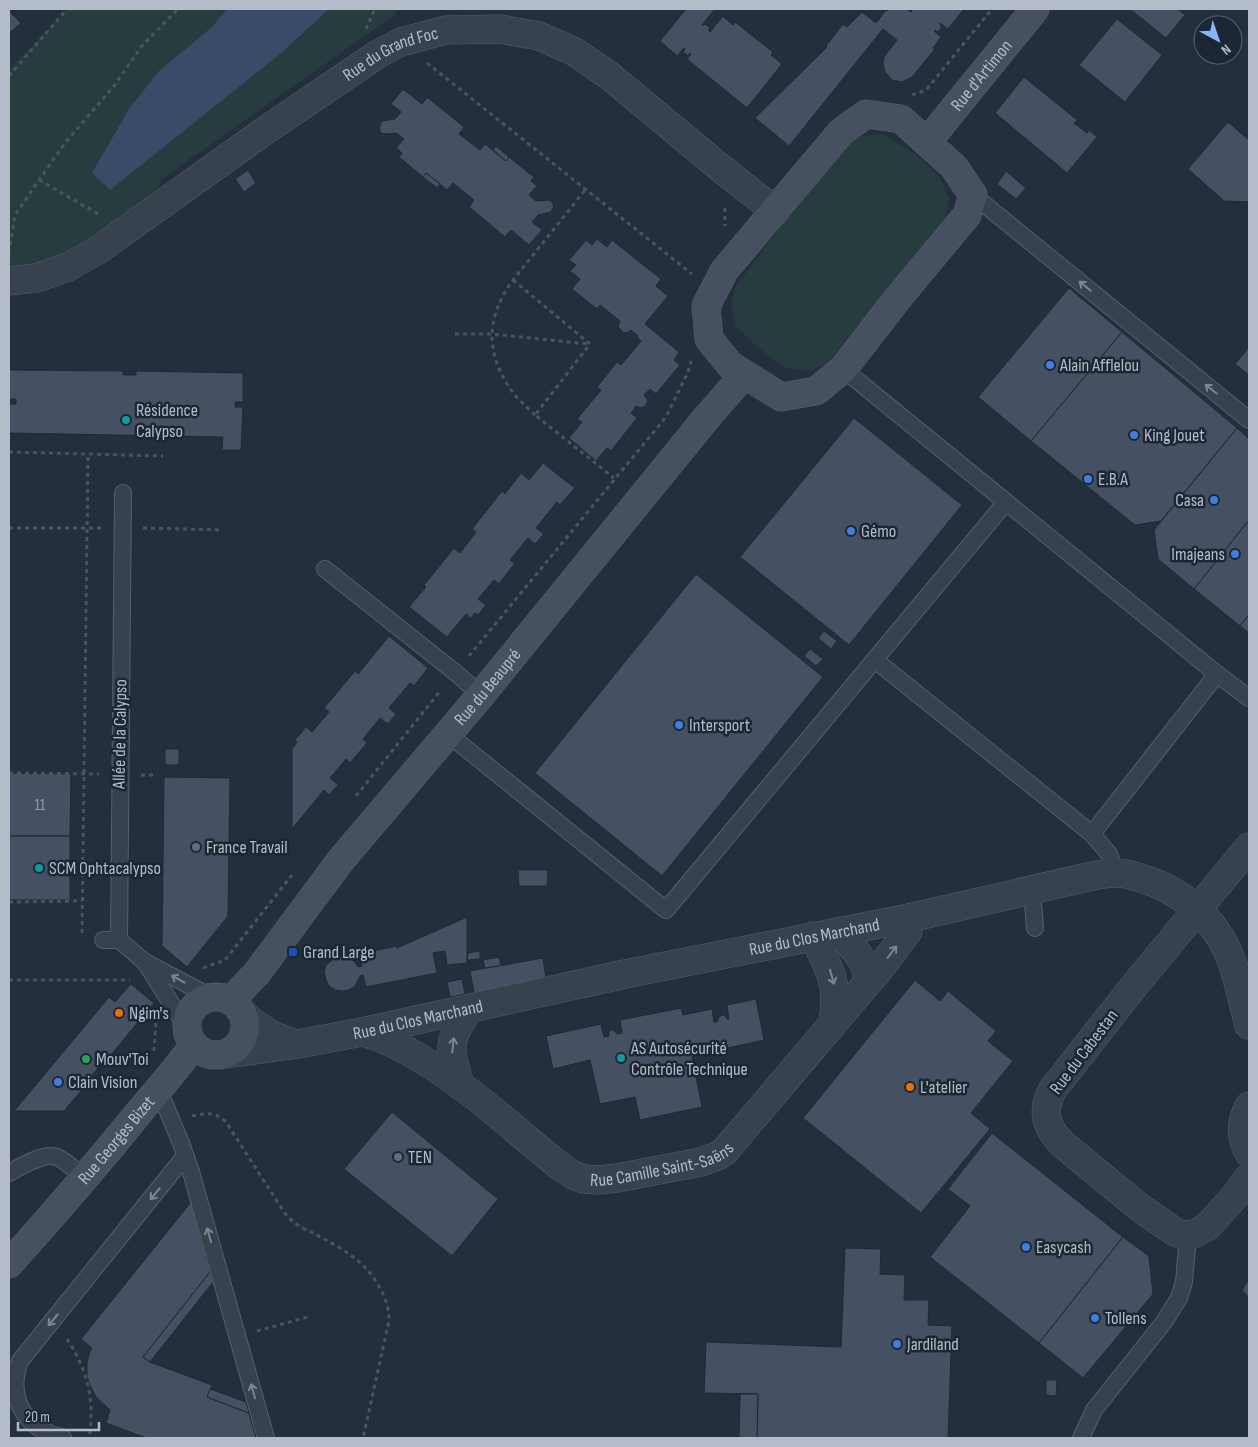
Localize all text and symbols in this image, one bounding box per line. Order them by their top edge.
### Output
north arrow [1193,15,1243,65]
street label: Rue du Grand Foc [339,22,440,85]
street label: Rue d'Artimon [946,35,1016,115]
text: N [1218,41,1234,58]
one-way arrow [1079,281,1092,292]
place label: Alain Afflelou [1059,355,1139,376]
marker: Alain Afflelou [1044,359,1056,371]
one-way arrow [1205,383,1218,394]
place label: Résidence Calypso [136,400,198,442]
marker: Résidence Calypso [120,414,132,426]
place label: King Jouet [1144,425,1205,446]
marker: King Jouet [1128,429,1140,441]
place label: E.B.A [1098,469,1128,490]
marker: E.B.A [1082,473,1094,485]
place label: Casa [1175,490,1204,511]
marker: Casa [1208,494,1220,506]
place label: Gémo [861,521,896,542]
marker: Gémo [845,525,857,537]
place label: Imajeans [1171,544,1225,565]
marker: Imajeans [1229,548,1241,560]
street label: Rue du Beaupré [450,644,525,729]
street label: Allée de la Calypso [109,679,131,790]
place label: Intersport [689,715,751,736]
marker: Intersport [673,719,685,731]
house number: 11 [35,796,46,815]
place label: France Travail [206,837,288,858]
marker: France Travail [190,841,202,853]
place label: SCM Ophtacalypso [49,858,161,879]
marker: SCM Ophtacalypso [33,862,45,874]
street label: Rue du Clos Marchand [747,914,881,960]
place label: Grand Large [303,942,375,963]
marker: Grand Large [287,946,299,958]
one-way arrow [887,946,898,959]
one-way arrow [827,969,837,985]
one-way arrow [171,974,186,983]
street label: Rue du Clos Marchand [351,995,485,1044]
place label: Ngim's [129,1003,169,1024]
street label: Rue du Cabestan [1045,1006,1123,1098]
marker: Ngim's [113,1007,125,1019]
one-way arrow [448,1037,458,1053]
place label: AS Autosécurité Contrôle Technique [630,1038,748,1080]
place label: Mouv'Toi [96,1049,149,1070]
marker: AS Autosécurité Contrôle Technique [615,1052,627,1064]
marker: Mouv'Toi [80,1053,92,1065]
place label: Clain Vision [68,1072,137,1093]
marker: Clain Vision [52,1076,64,1088]
place label: L'atelier [920,1077,967,1098]
marker: L'atelier [904,1081,916,1093]
street label: Rue Georges Bizet [73,1091,159,1188]
street label: Rue Camille Saint-Saëns [589,1138,738,1191]
place label: TEN [408,1147,432,1168]
marker: TEN [392,1151,404,1163]
one-way arrow [149,1187,160,1200]
one-way arrow [203,1227,213,1243]
place label: Easycash [1036,1237,1091,1258]
marker: Easycash [1020,1241,1032,1253]
place label: Tollens [1105,1308,1147,1329]
marker: Tollens [1089,1312,1101,1324]
one-way arrow [47,1314,58,1327]
place label: Jardiland [906,1334,959,1355]
marker: Jardiland [891,1338,903,1350]
one-way arrow [247,1384,257,1400]
scale bar [18,1400,99,1432]
text: 20 m [25,1408,50,1427]

